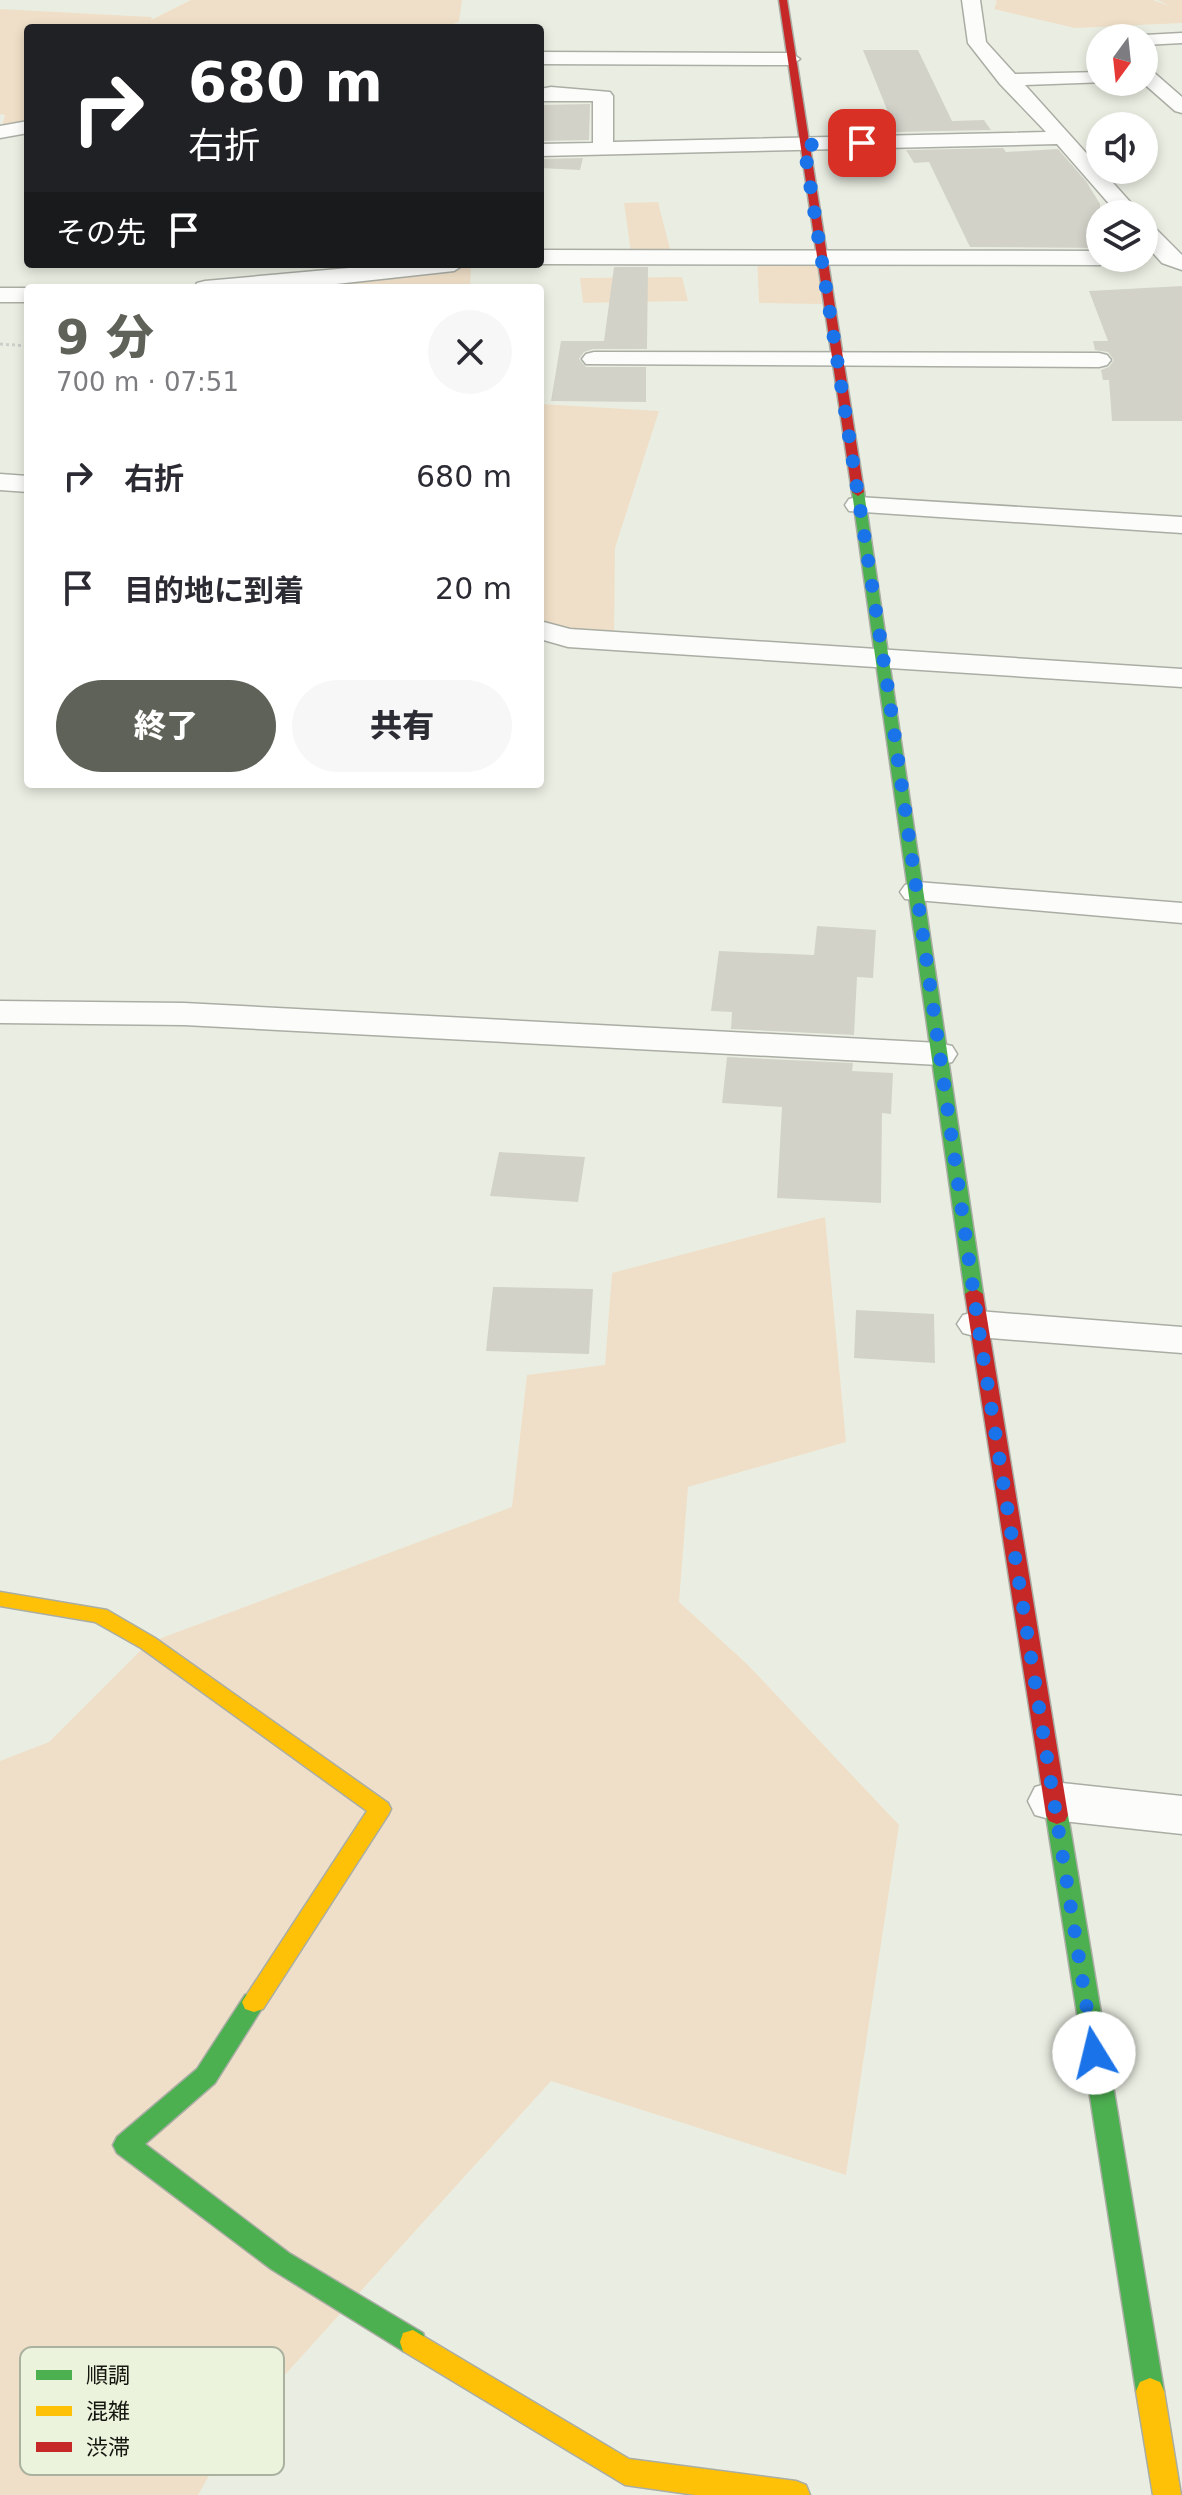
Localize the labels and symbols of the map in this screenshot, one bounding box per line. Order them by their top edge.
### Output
north arrow [1086,24,1158,96]
pin [828,109,896,177]
position arrow [1052,2011,1136,2095]
legend [20,2347,284,2475]
text: 順調 [86,2363,130,2388]
text: 混雑 [86,2399,130,2424]
text: 渋滞 [86,2435,130,2460]

